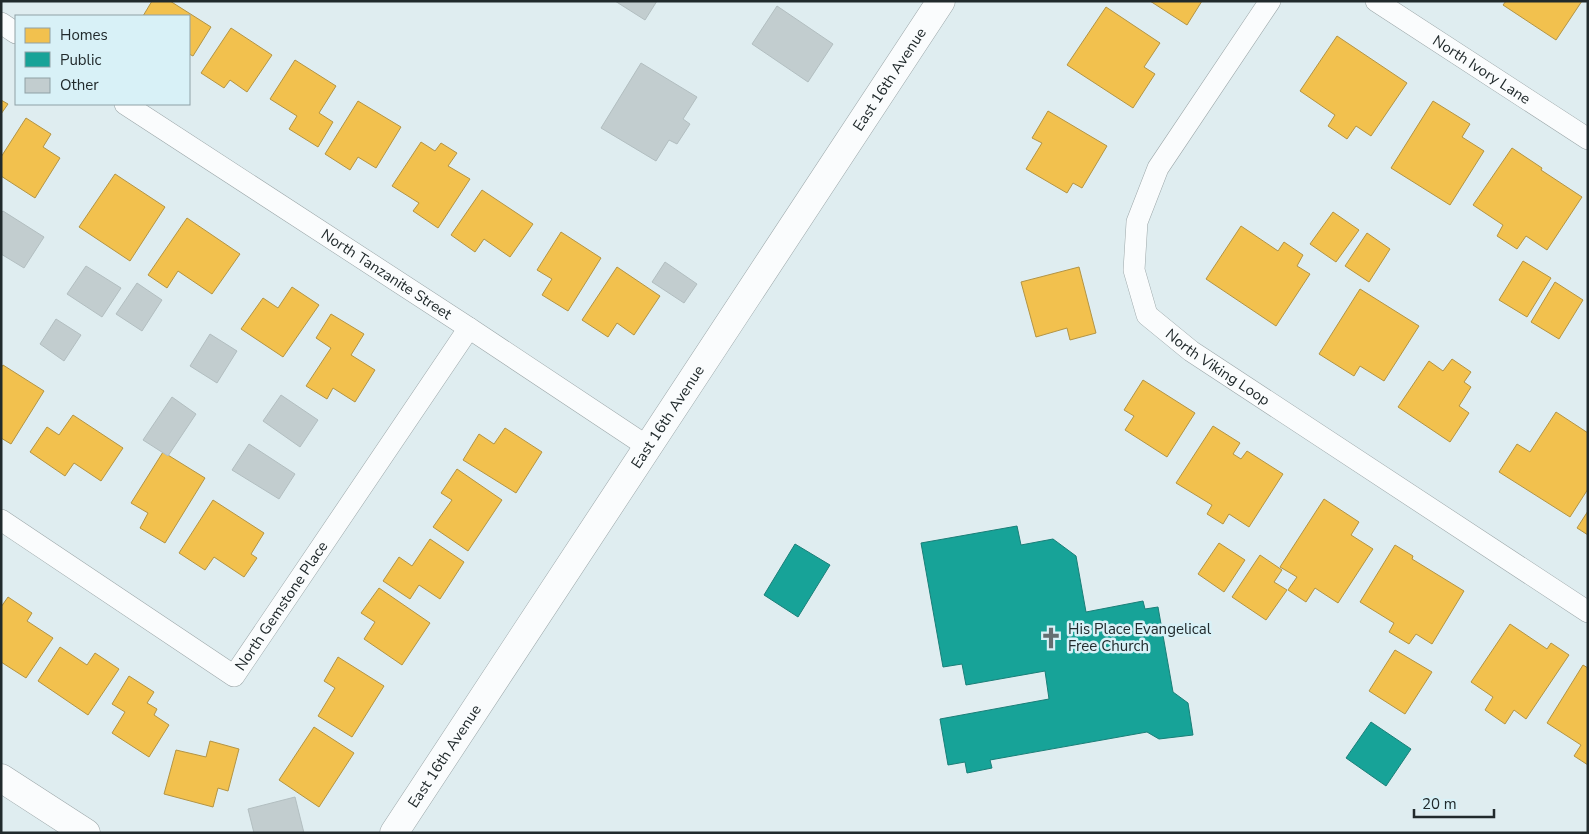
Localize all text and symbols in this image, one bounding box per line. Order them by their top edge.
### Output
legend [15,15,190,105]
street label: East 16th Avenue [848,24,931,135]
text: Homes [60,25,108,45]
street label: North Ivory Lane [1429,31,1534,109]
text: Public [60,50,101,70]
text: Other [60,75,99,95]
street label: North Tanzanite Street [317,224,456,325]
street label: North Viking Loop [1161,324,1274,410]
street label: East 16th Avenue [626,361,709,472]
street label: North Gemstone Place [230,537,332,675]
place label: His Place Evangelical Free Church [1068,619,1212,656]
church icon: His Place Evangelical Free Church [1038,625,1064,651]
street label: East 16th Avenue [403,701,486,812]
scale bar [1414,786,1494,818]
text: 20 m [1422,794,1457,814]

